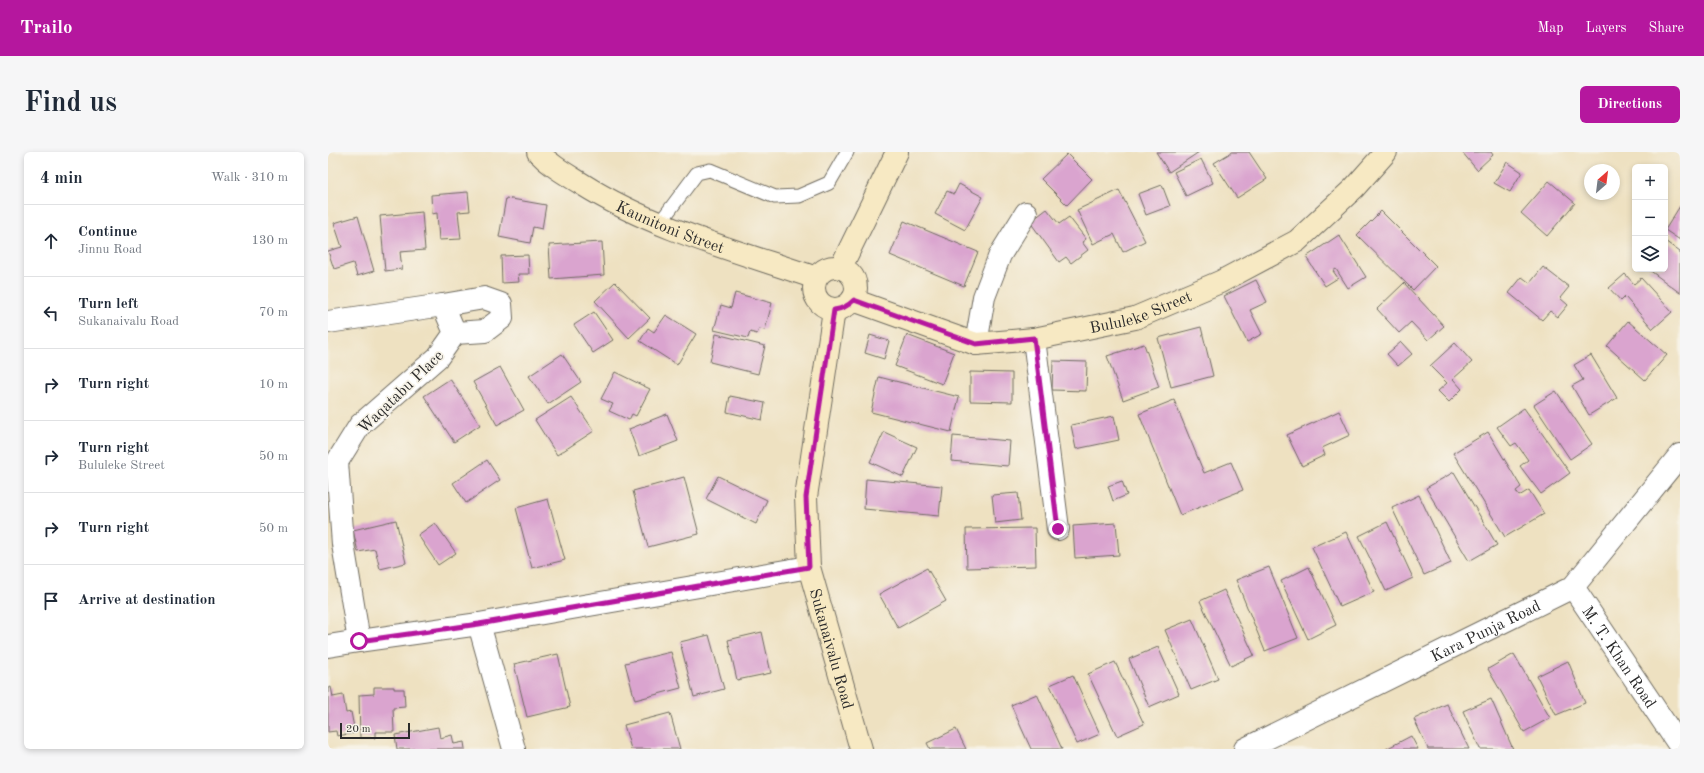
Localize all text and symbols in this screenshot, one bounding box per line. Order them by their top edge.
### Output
text: Trailo [20,19,73,38]
text: Map [1538,21,1564,35]
text: Layers [1586,21,1627,35]
text: Share [1649,21,1684,35]
button: Directions [1580,86,1680,123]
text: Find us [24,90,117,118]
north arrow [1584,164,1620,200]
map controls [1632,164,1668,272]
button: + [1632,164,1668,200]
text: 4 min [40,170,83,187]
text: Walk · 310 m [211,171,288,184]
street label: Kaunitoni Street [613,199,726,257]
button: − [1632,200,1668,236]
text: Continue [78,225,137,240]
icon: ahead [40,230,62,252]
text: 130 m [251,234,288,247]
button: layers [1632,236,1668,272]
text: Jinnu Road [78,243,142,256]
street label: Bululeke Street [1088,289,1195,337]
text: Turn left [78,297,138,312]
icon: left [40,302,62,324]
text: 70 m [259,306,288,319]
text: Sukanaivalu Road [78,315,179,328]
street label: Waqatabu Place [356,348,447,437]
icon: right [40,374,62,396]
text: Turn right [78,377,149,392]
text: 10 m [259,378,288,391]
text: Turn right [78,441,149,456]
icon: right [40,446,62,468]
text: 50 m [259,450,288,463]
text: Bululeke Street [78,459,165,472]
icon: right [40,518,62,540]
route end [1049,520,1067,538]
text: Turn right [78,521,149,536]
text: 50 m [259,522,288,535]
street label: Sukanaivalu Road [806,587,855,711]
icon: arrive [40,590,62,612]
text: Arrive at destination [78,593,216,608]
street label: Kara Punja Road [1429,598,1544,666]
street label: M. T. Khan Road [1578,604,1658,712]
route start [350,632,368,650]
scale bar [340,721,410,740]
text: 20 m [346,724,371,735]

